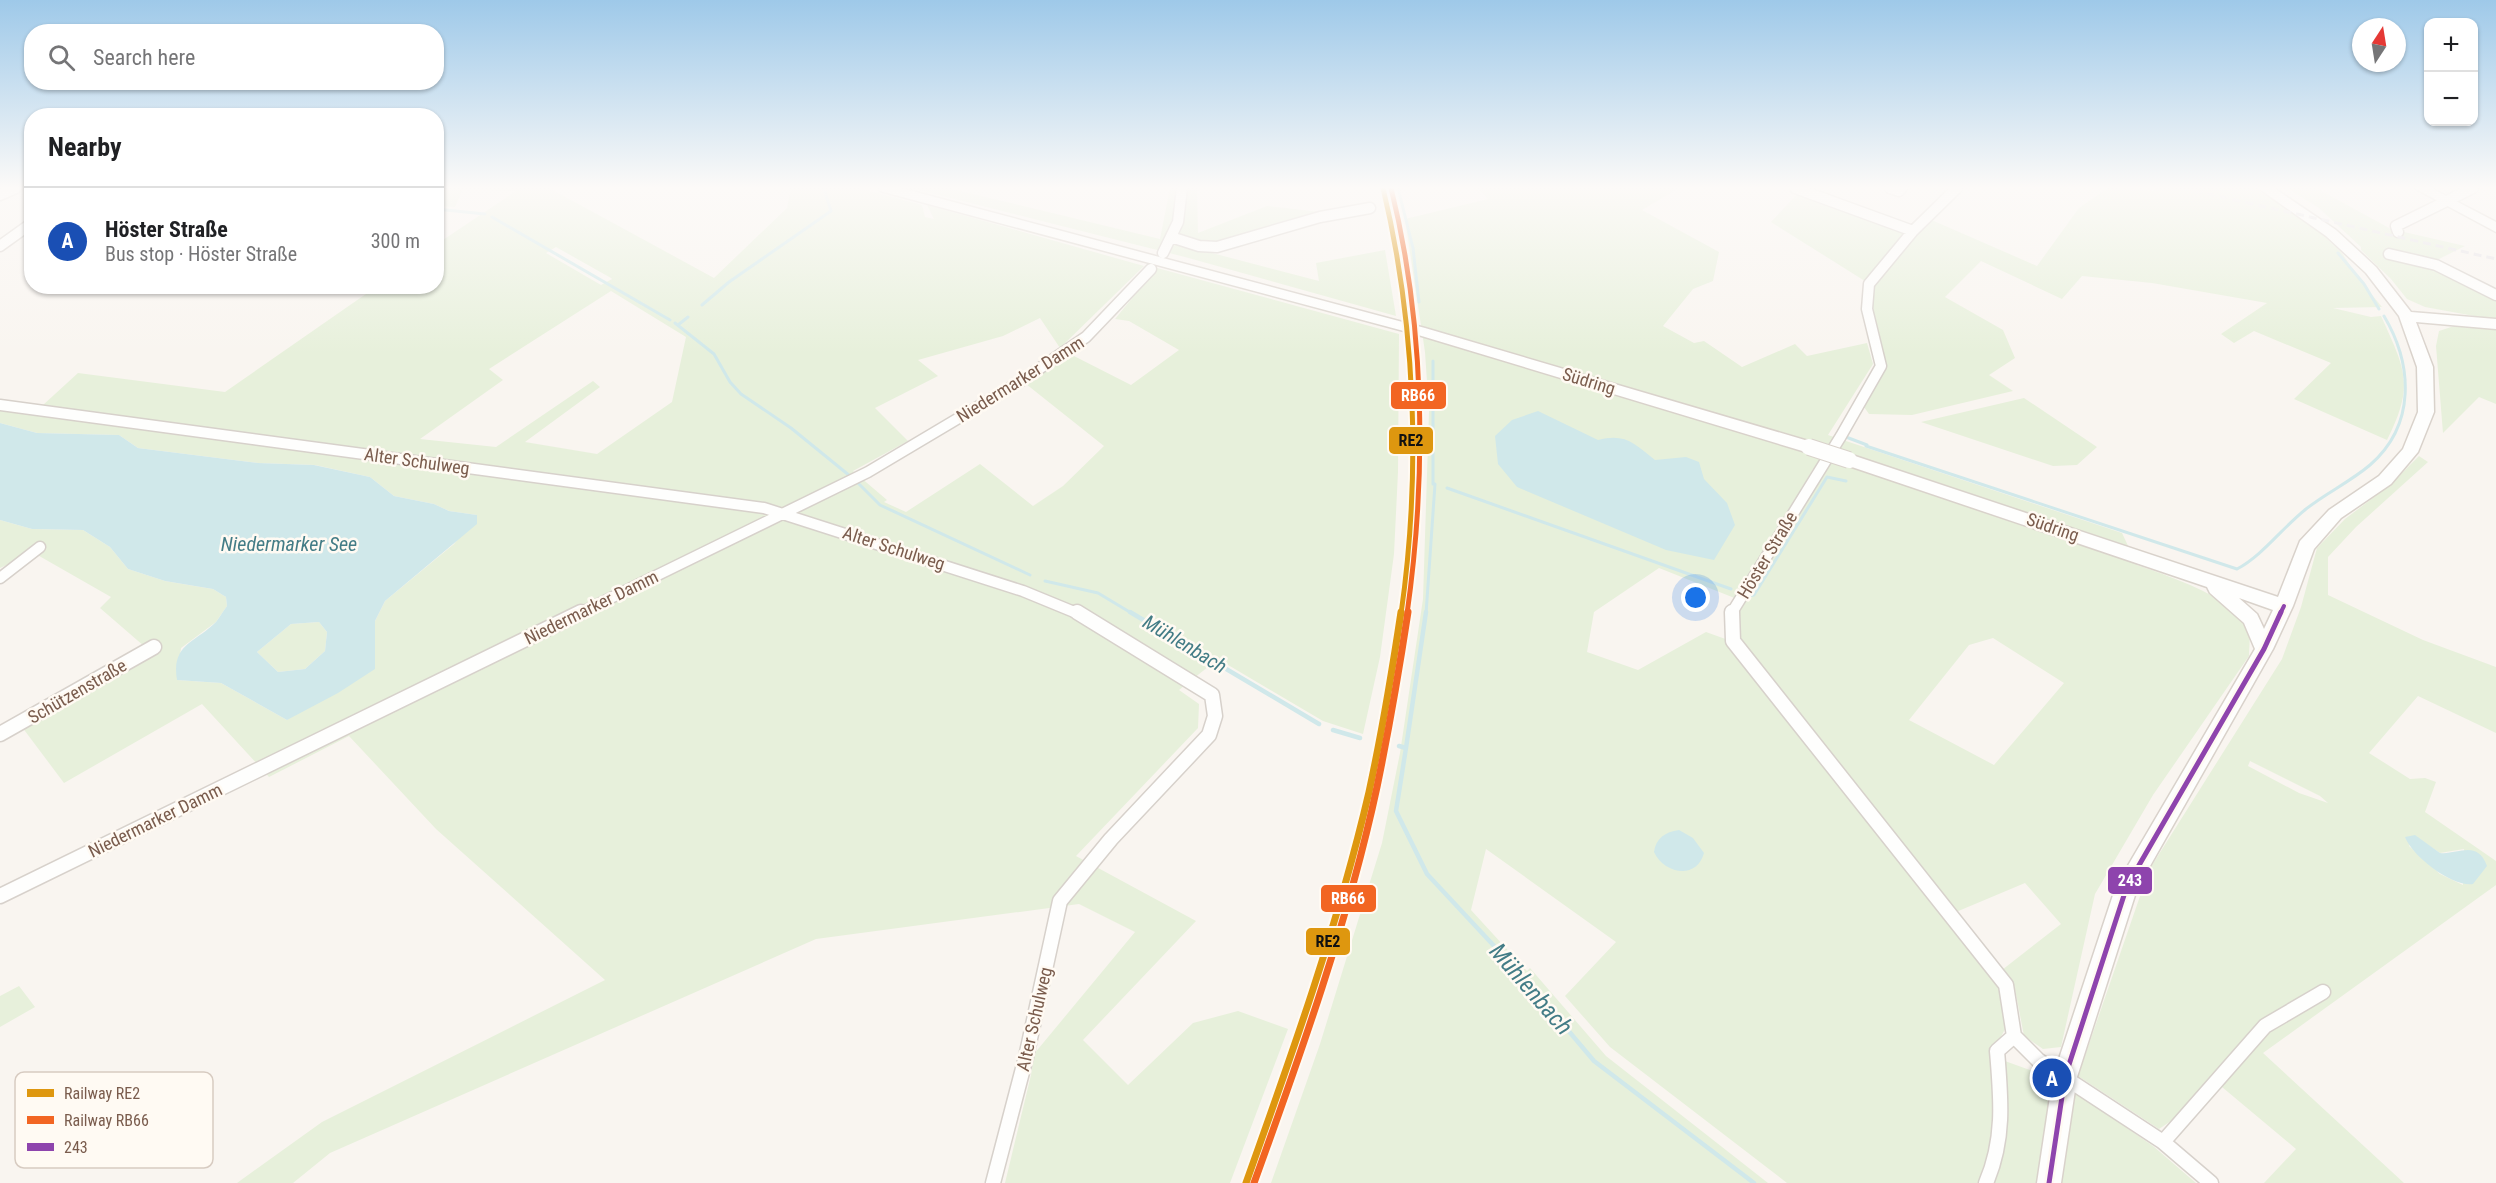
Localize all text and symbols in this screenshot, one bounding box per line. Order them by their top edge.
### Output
north arrow [2352,18,2406,72]
map controls [2424,18,2478,126]
button: + [2424,18,2478,72]
search box [24,24,444,90]
icon: search [45,41,78,74]
text: Search here [93,45,195,70]
button: − [2424,72,2478,126]
text: Nearby [48,132,122,162]
text: Höster Straße [105,217,228,242]
text: A [62,229,73,253]
text: 300 m [371,229,420,253]
text: Bus stop · Höster Straße [105,242,297,266]
street label: Niedermarker Damm [952,331,1088,427]
street label: Südring [1560,363,1618,399]
line badge: RB66 [1390,381,1447,410]
text: RB66 [1401,386,1435,405]
line badge: RE2 [1388,426,1434,455]
text: RE2 [1399,431,1423,450]
street label: Alter Schulweg [363,443,471,479]
street label: Höster Straße [1733,508,1801,602]
street label: Südring [2024,508,2082,546]
street label: Alter Schulweg [840,522,948,574]
water label: Niedermarker See [221,532,357,556]
street label: Niedermarker Damm [521,566,661,648]
your location [1681,583,1710,612]
water label: Mühlenbach [1139,610,1231,678]
street label: Schützenstraße [24,654,130,728]
street label: Niedermarker Damm [85,779,225,861]
line badge: 243 [2107,866,2153,895]
text: 243 [2118,871,2142,890]
line badge: RB66 [1320,884,1377,913]
text: RB66 [1331,889,1365,908]
line badge: RE2 [1305,927,1351,956]
text: RE2 [1316,932,1340,951]
water label: Mühlenbach [1484,937,1578,1041]
street label: Alter Schulweg [1012,965,1056,1073]
pin: A [2032,1056,2072,1100]
legend [15,1072,213,1168]
text: Railway RE2 [64,1084,140,1103]
text: Railway RB66 [64,1111,149,1130]
text: 243 [64,1138,88,1157]

